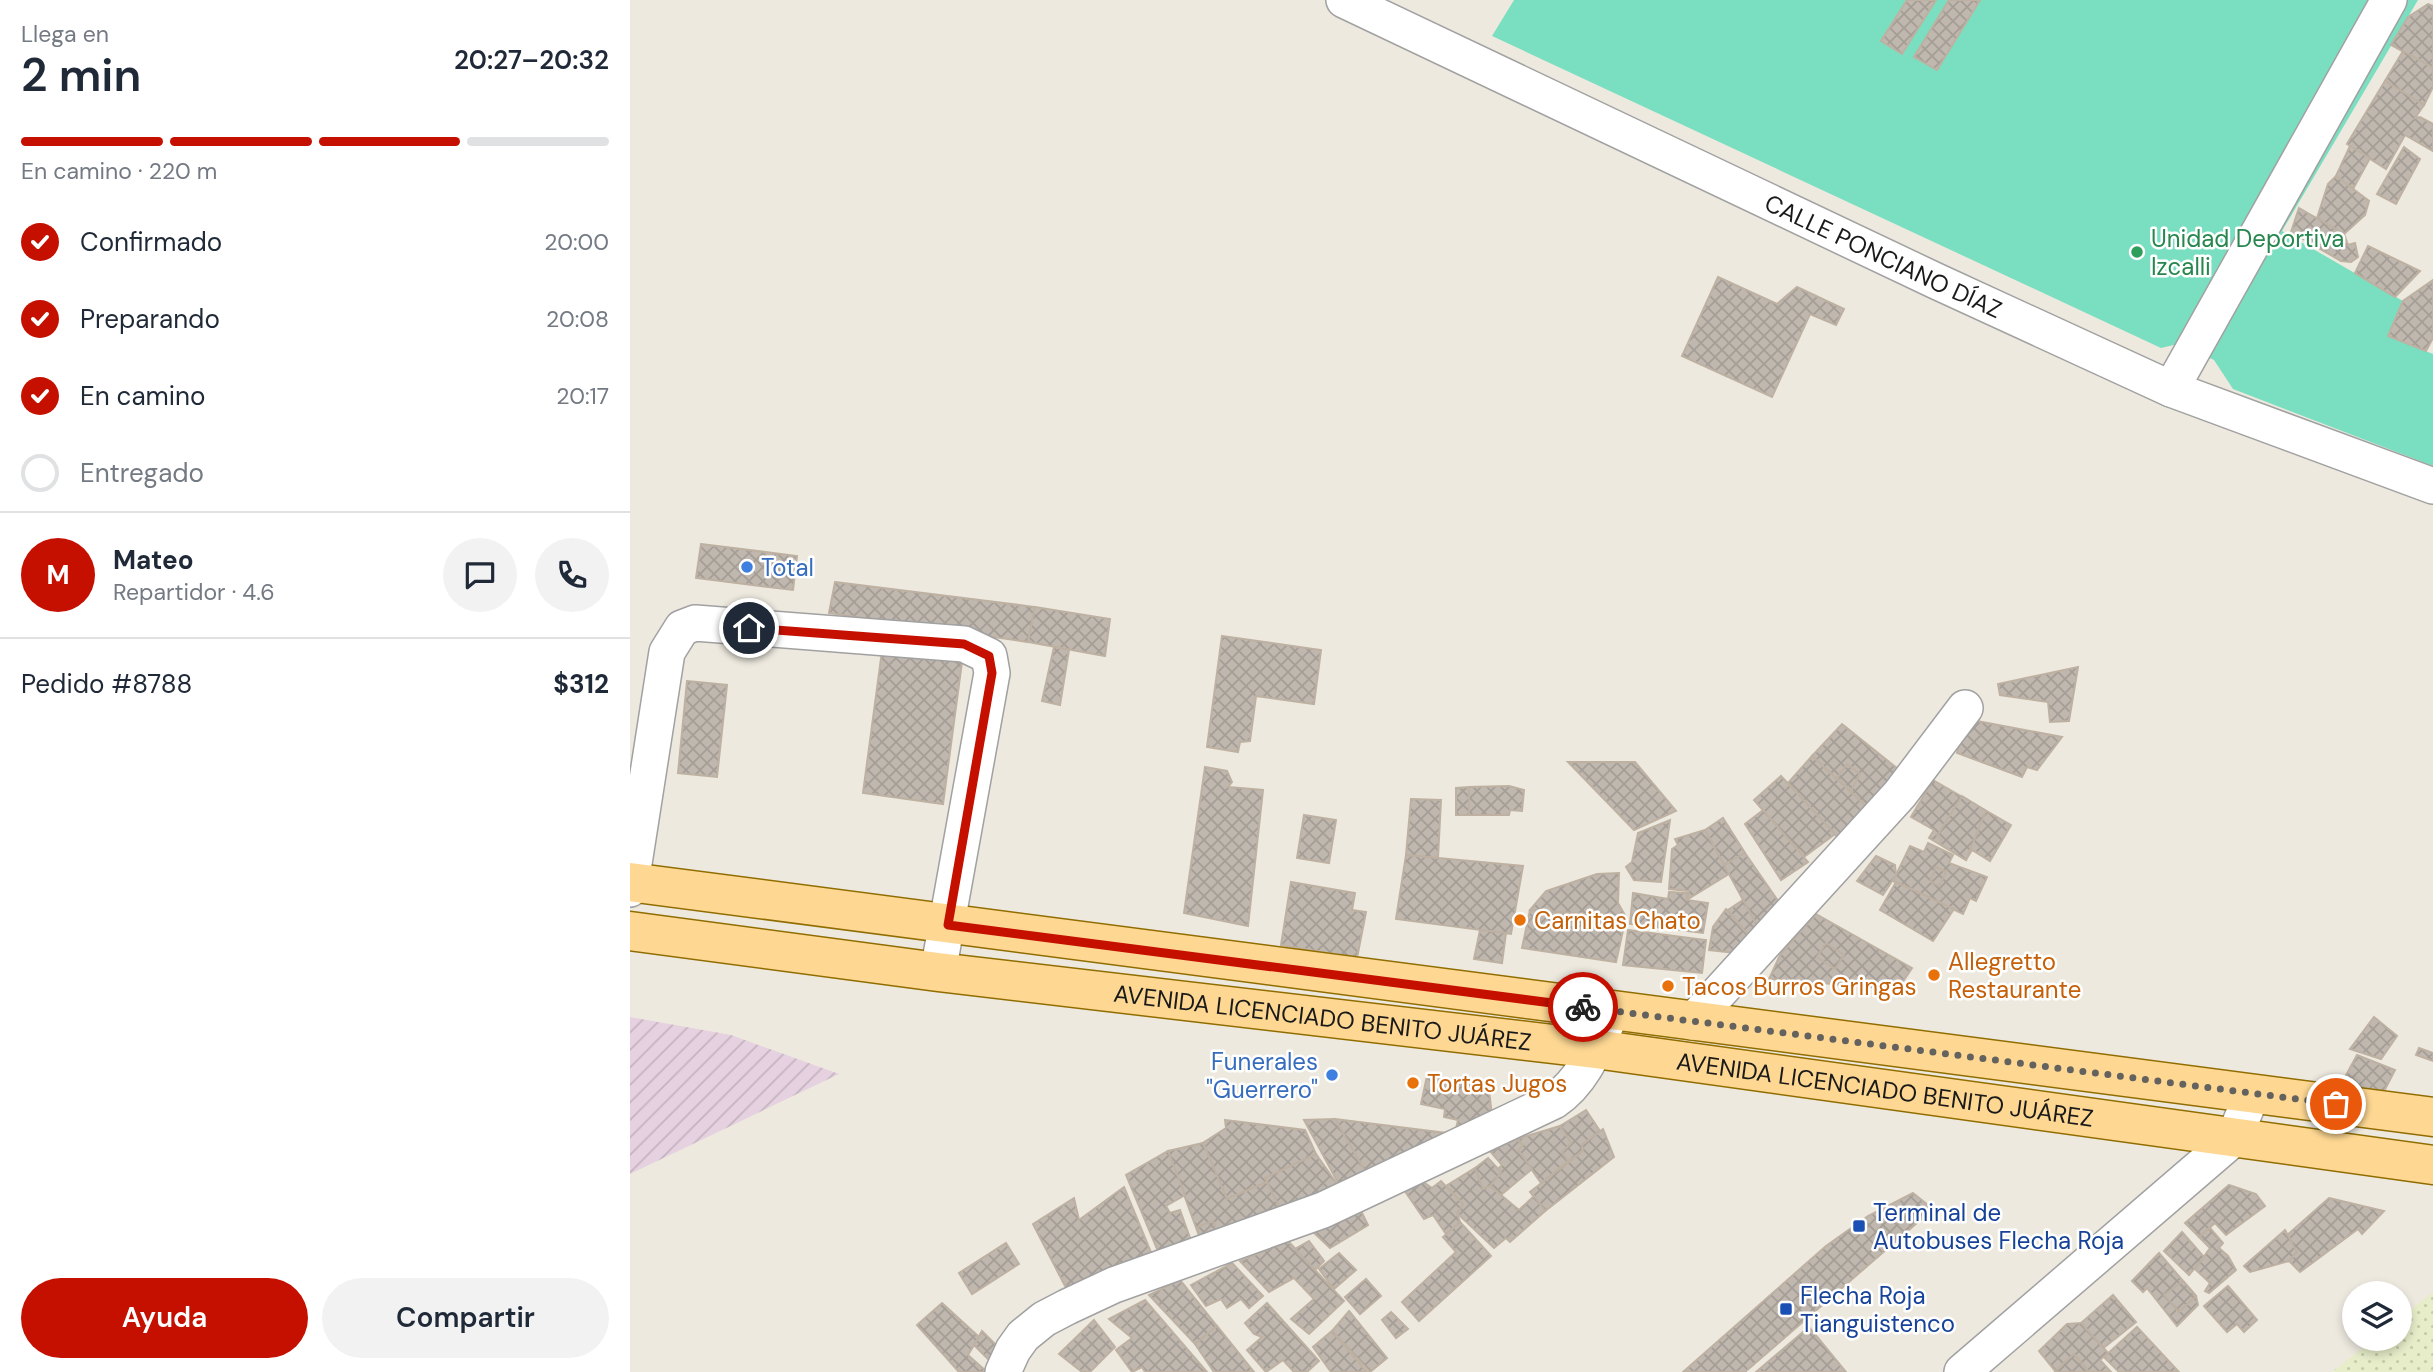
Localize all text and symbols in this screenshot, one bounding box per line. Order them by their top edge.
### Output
text: Llega en [21,19,109,49]
text: 20:27–20:32 [454,43,609,77]
text: 2 min [21,45,141,105]
text: En camino · 220 m [21,156,217,186]
street label: CALLE PONCIANO DÍAZ [1760,187,2007,325]
icon: check [21,223,59,261]
place label: Unidad Deportiva Izcalli [2151,223,2344,282]
text: Confirmado [80,225,222,259]
text: 20:00 [544,227,609,257]
marker: Unidad Deportiva Izcalli [2129,244,2145,260]
icon: check [21,300,59,338]
text: Preparando [80,302,220,336]
text: 20:08 [546,304,609,334]
icon: check [21,377,59,415]
text: En camino [80,379,205,413]
text: 20:17 [556,381,609,411]
text: Entregado [80,456,204,490]
button: chat [443,538,517,612]
button: phone [535,538,609,612]
text: Mateo [113,543,194,577]
place label: Total [761,552,814,583]
text: M [46,558,70,592]
marker: Total [739,559,755,575]
text: Repartidor · 4.6 [113,577,275,607]
pin [719,598,779,658]
icon: home [730,609,768,647]
text: Pedido #8788 [21,667,192,701]
text: $312 [553,667,609,701]
place label: Carnitas Chato [1534,905,1701,936]
marker: Carnitas Chato [1512,912,1528,928]
place label: Allegretto Restaurante [1948,946,2081,1005]
marker: Allegretto Restaurante [1926,967,1942,983]
place label: Tacos Burros Gringas [1682,971,1916,1002]
courier [1548,972,1618,1042]
street label: AVENIDA LICENCIADO BENITO JUÁREZ [1112,977,1533,1057]
marker: Tacos Burros Gringas [1660,978,1676,994]
icon: bike [1564,988,1602,1026]
street label: AVENIDA LICENCIADO BENITO JUÁREZ [1675,1045,2095,1133]
place label: Funerales "Guerrero" [1206,1046,1318,1105]
marker: Funerales "Guerrero" [1324,1067,1340,1083]
place label: Tortas Jugos [1427,1068,1567,1099]
pin [2306,1074,2366,1134]
marker: Tortas Jugos [1405,1075,1421,1091]
icon: bag [2317,1085,2355,1123]
place label: Terminal de Autobuses Flecha Roja [1873,1197,2124,1256]
marker: Terminal de Autobuses Flecha Roja [1851,1218,1867,1234]
button: Ayuda [21,1278,308,1358]
button: Compartir [322,1278,609,1358]
place label: Flecha Roja Tianguistenco [1800,1280,1955,1339]
map controls [2342,1281,2412,1351]
button: layers [2342,1281,2412,1351]
marker: Flecha Roja Tianguistenco [1778,1301,1794,1317]

